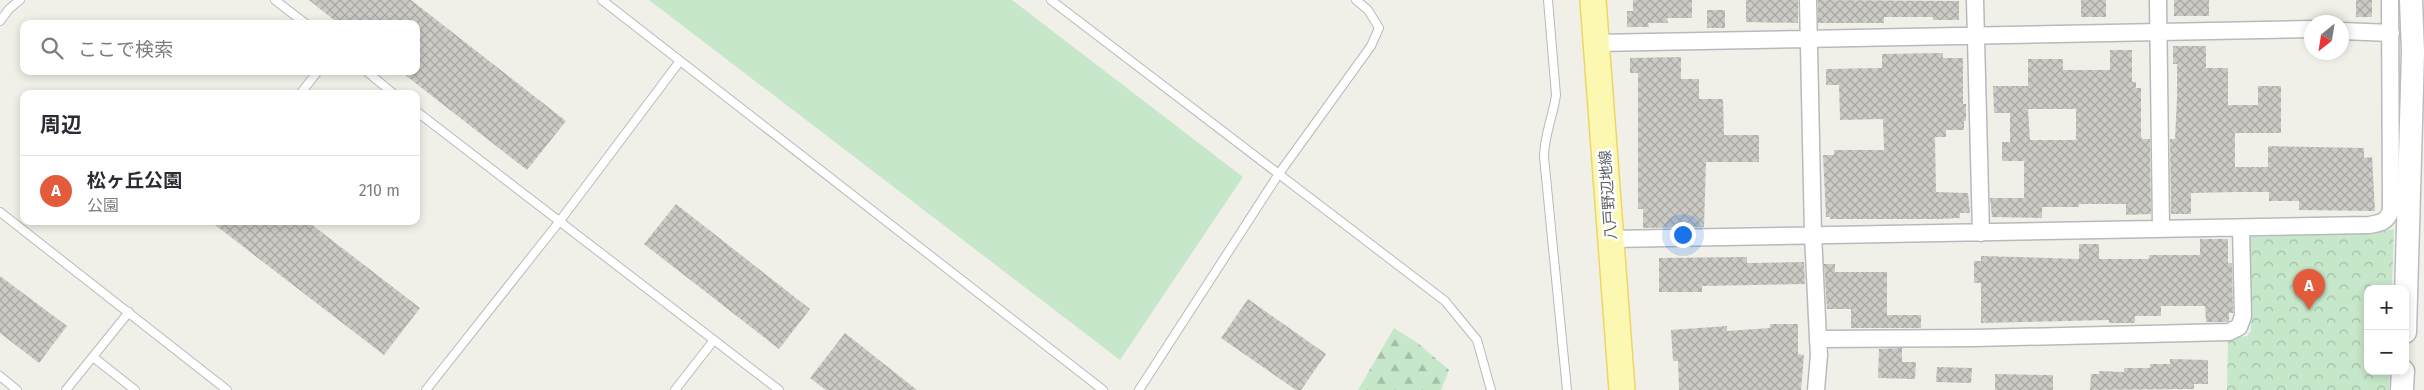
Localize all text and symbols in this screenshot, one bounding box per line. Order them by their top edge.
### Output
north arrow [2304,15,2349,60]
search box [20,20,420,75]
icon: search [38,34,66,62]
text: ここで検索 [78,38,173,61]
text: 周辺 [40,112,82,138]
street label: 八戸野辺地線 [1596,149,1620,241]
text: 松ヶ丘公園 [87,169,182,192]
text: A [51,181,61,200]
text: 210 m [359,181,400,200]
text: 公園 [87,196,119,215]
your location [1670,222,1696,248]
pin: A [2293,269,2325,310]
map controls [2364,285,2409,375]
button: + [2364,285,2409,330]
button: − [2364,330,2409,375]

